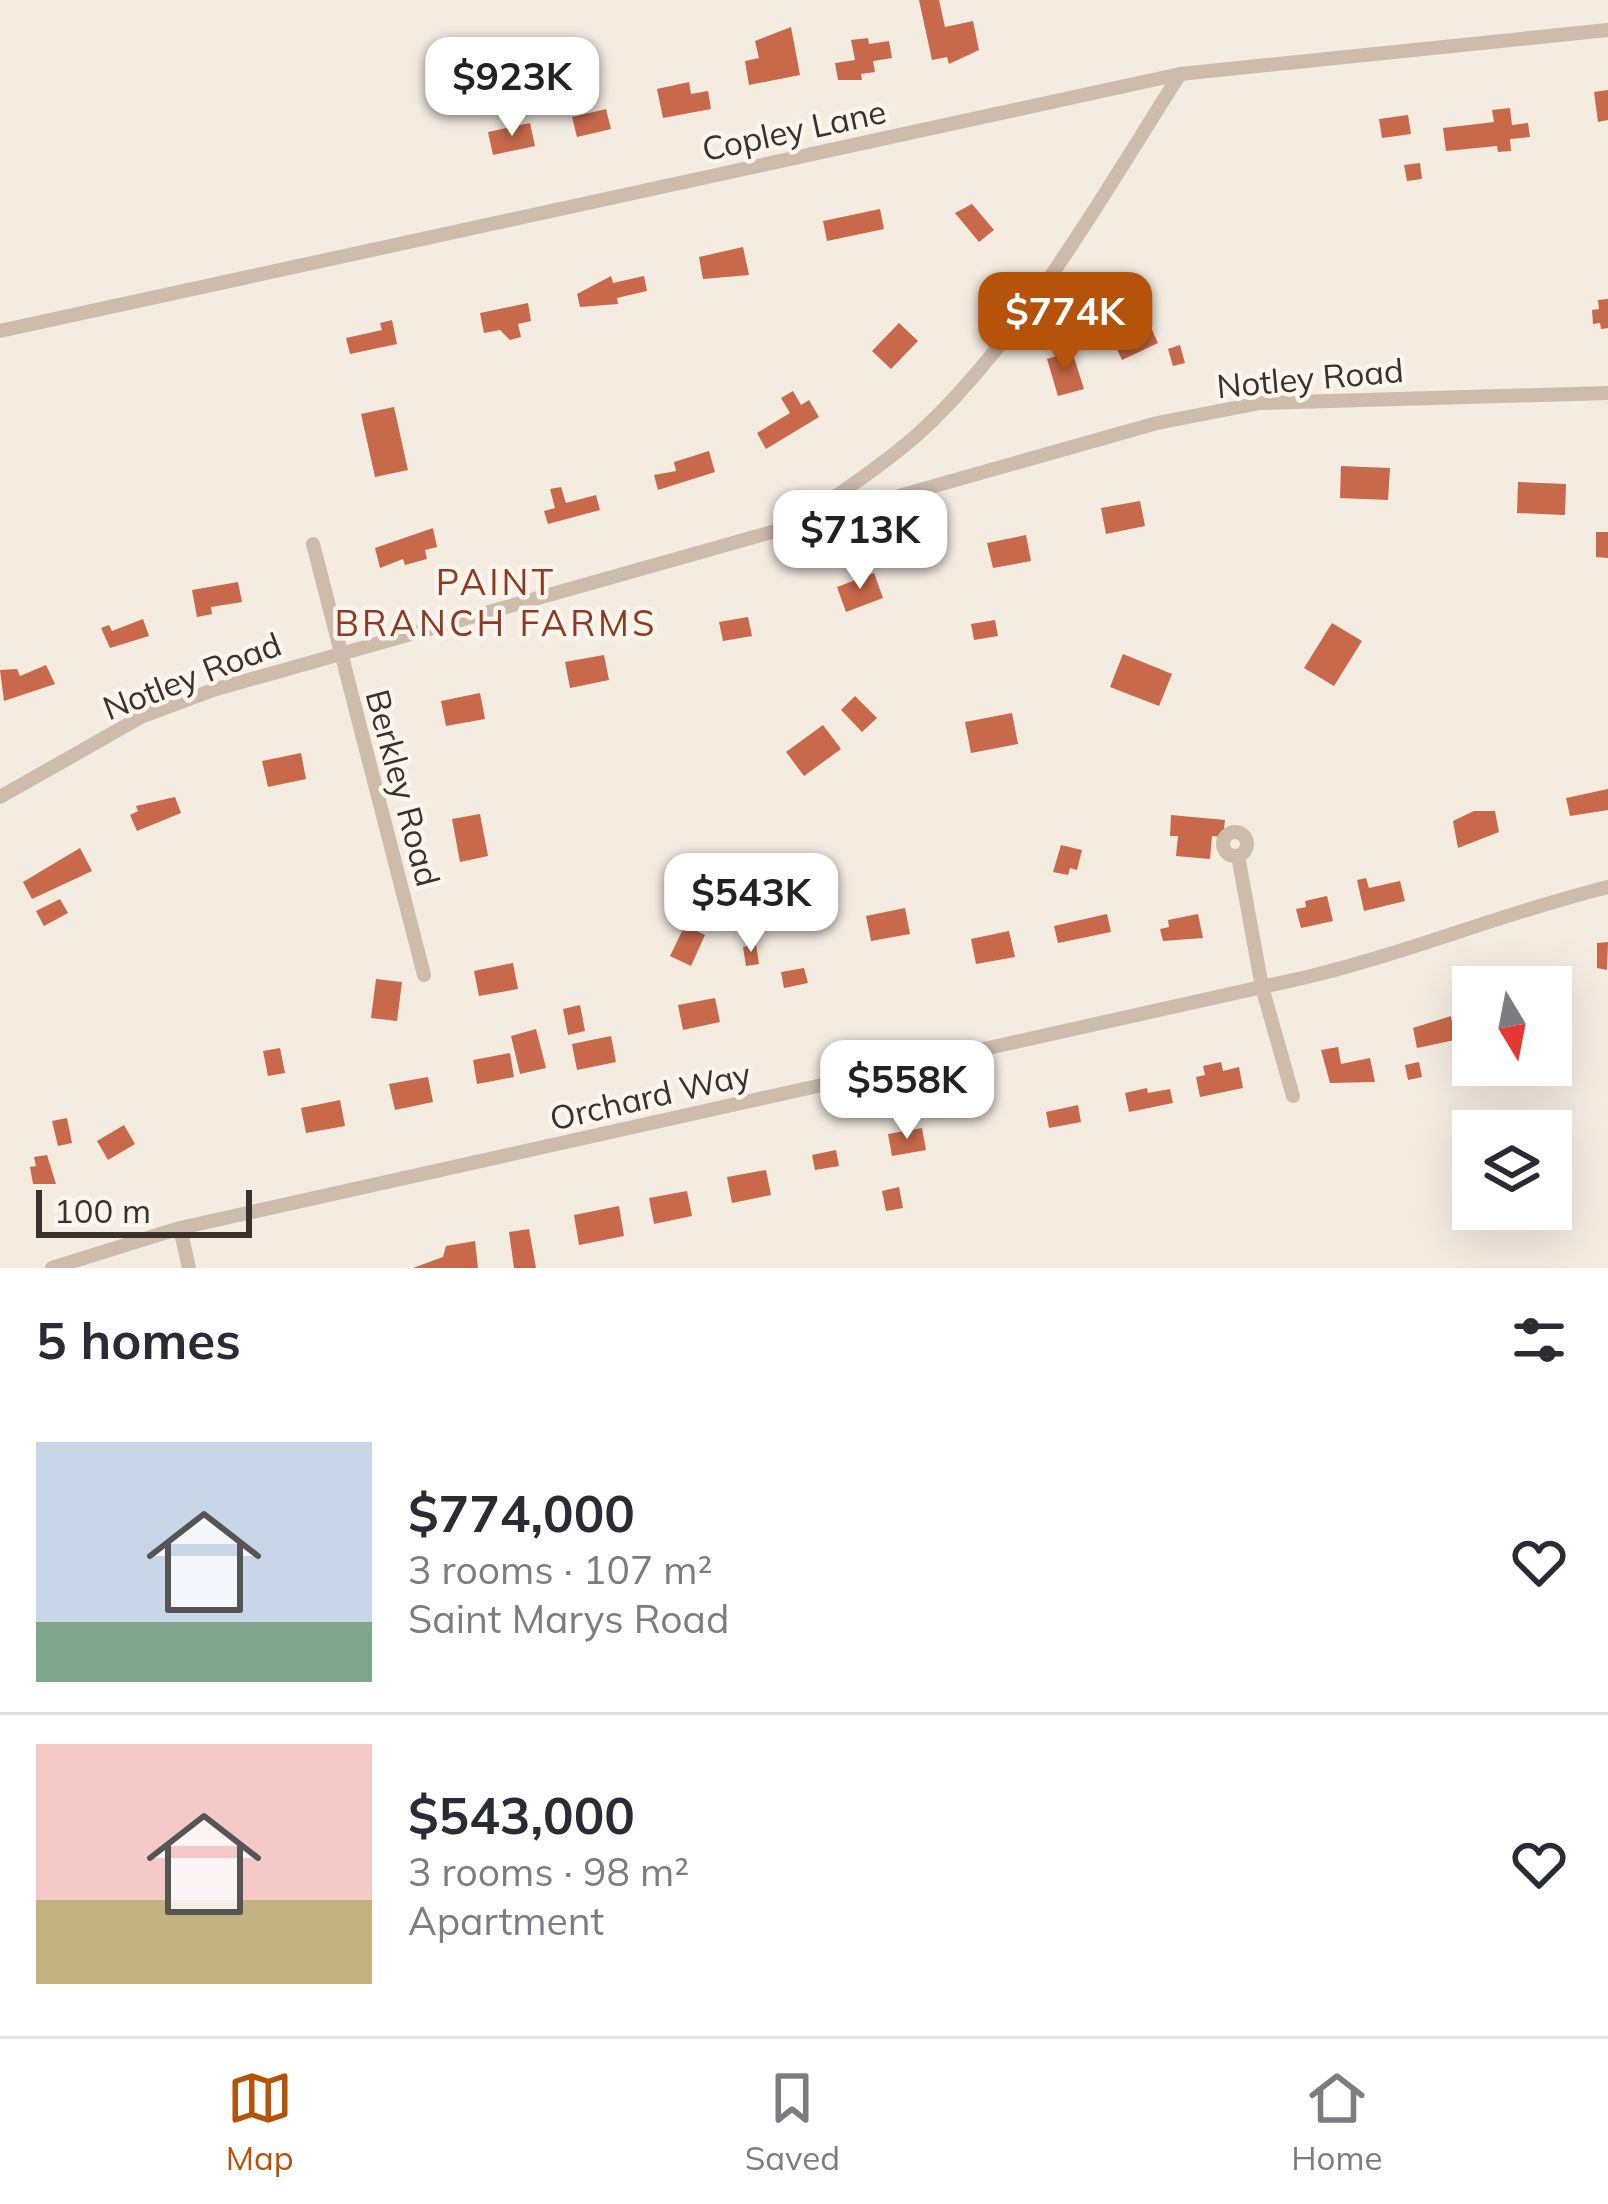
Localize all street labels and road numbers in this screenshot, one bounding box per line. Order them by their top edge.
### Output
street label: Copley Lane [698,90,890,169]
street label: Notley Road [1215,349,1405,406]
street label: Notley Road [97,623,287,728]
street label: Berkley Road [358,685,449,891]
street label: Orchard Way [545,1052,755,1139]

